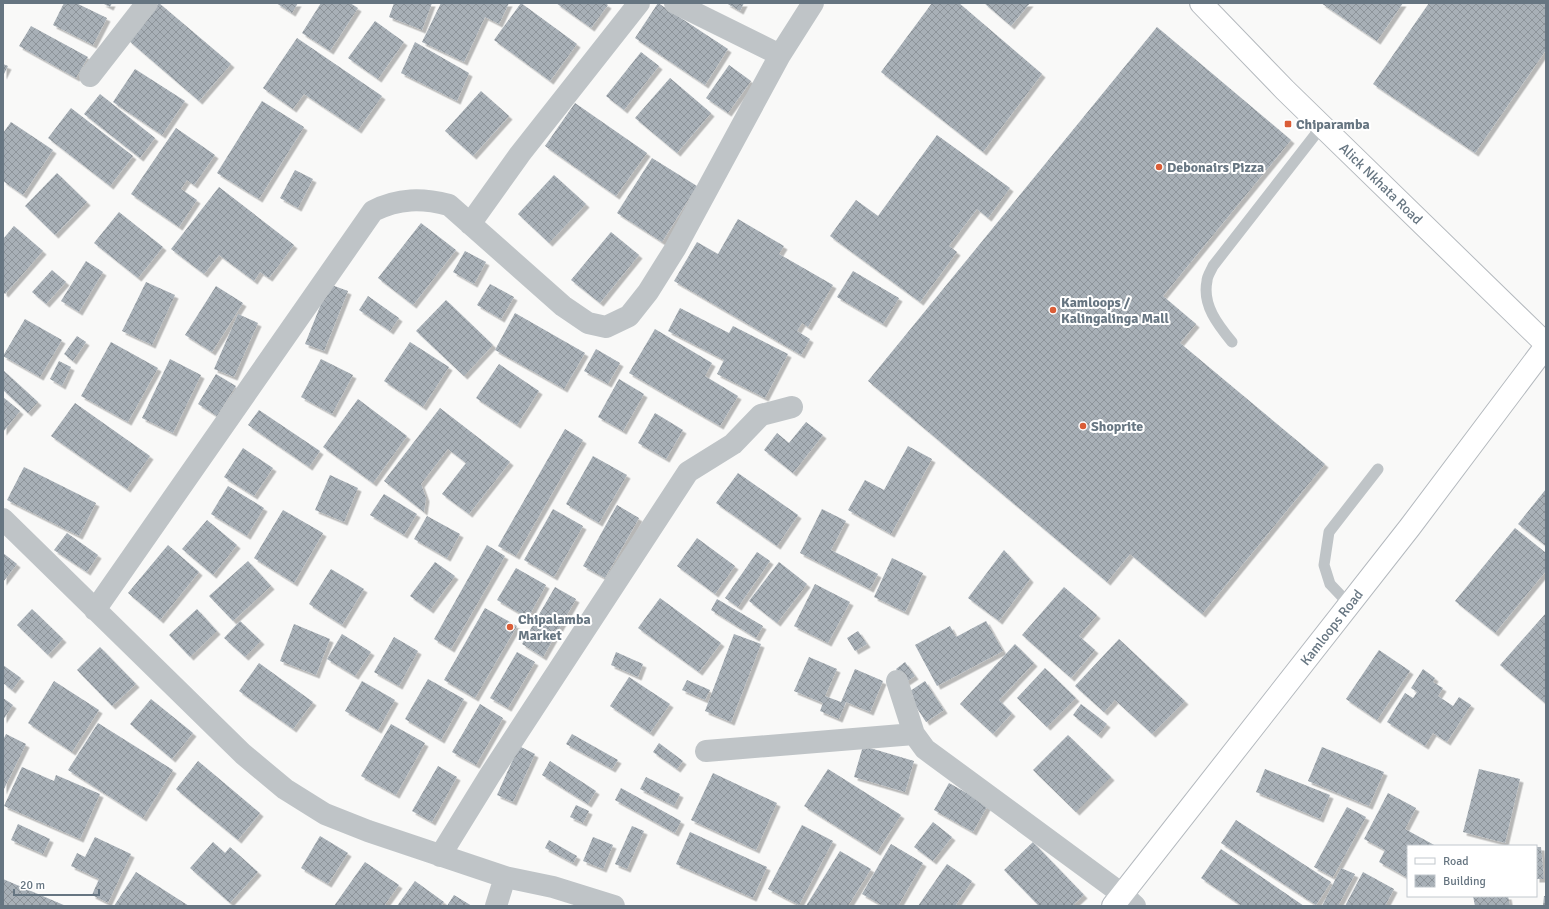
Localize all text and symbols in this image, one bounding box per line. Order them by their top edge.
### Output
place label: Chiparamba [1296,116,1370,133]
marker: Chiparamba [1283,119,1293,129]
street label: Alick Nkhata Road [1336,139,1426,228]
place label: Debonairs Pizza [1167,159,1264,176]
marker: Debonairs Pizza [1154,162,1164,172]
place label: Kamloops / Kalingalinga Mall [1061,294,1169,327]
marker: Kamloops / Kalingalinga Mall [1048,305,1058,315]
place label: Shoprite [1091,418,1143,435]
marker: Shoprite [1078,421,1088,431]
street label: Kamloops Road [1296,586,1366,669]
place label: Chipalamba Market [518,611,591,644]
marker: Chipalamba Market [505,622,515,632]
legend [1407,845,1537,897]
text: Road [1443,854,1469,869]
scale bar [14,871,99,897]
text: Building [1443,874,1486,889]
text: 20 m [20,878,45,893]

